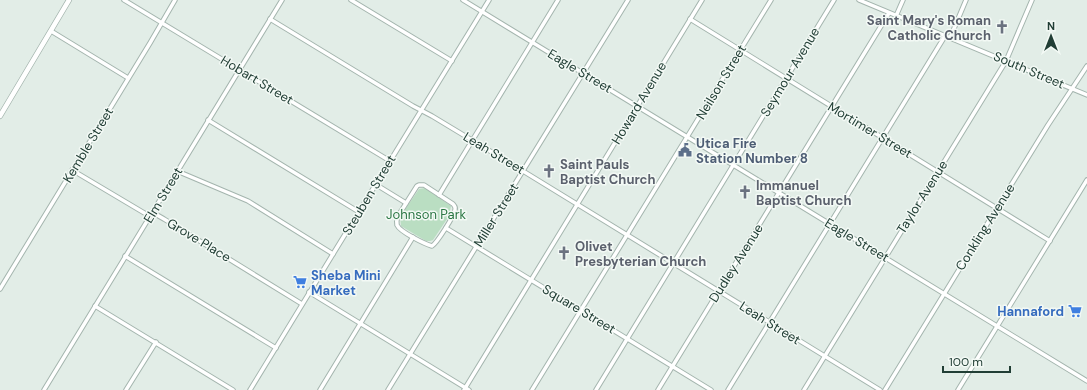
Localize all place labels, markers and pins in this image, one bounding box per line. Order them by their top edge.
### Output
place label: Saint Mary's Roman Catholic Church [867,12,991,44]
church icon: Saint Mary's Roman Catholic Church [994,19,1010,35]
place label: Utica Fire Station Number 8 [696,135,808,167]
public building icon: Utica Fire Station Number 8 [677,142,693,158]
place label: Saint Pauls Baptist Church [560,156,656,188]
church icon: Saint Pauls Baptist Church [541,163,557,179]
place label: Immanuel Baptist Church [756,177,852,209]
church icon: Immanuel Baptist Church [737,184,753,200]
place label: Olivet Presbyterian Church [575,238,706,270]
church icon: Olivet Presbyterian Church [556,245,572,261]
place label: Sheba Mini Market [311,267,381,299]
supermarket icon: Sheba Mini Market [292,274,308,290]
place label: Hannaford [997,303,1064,320]
supermarket icon: Hannaford [1067,303,1083,319]

